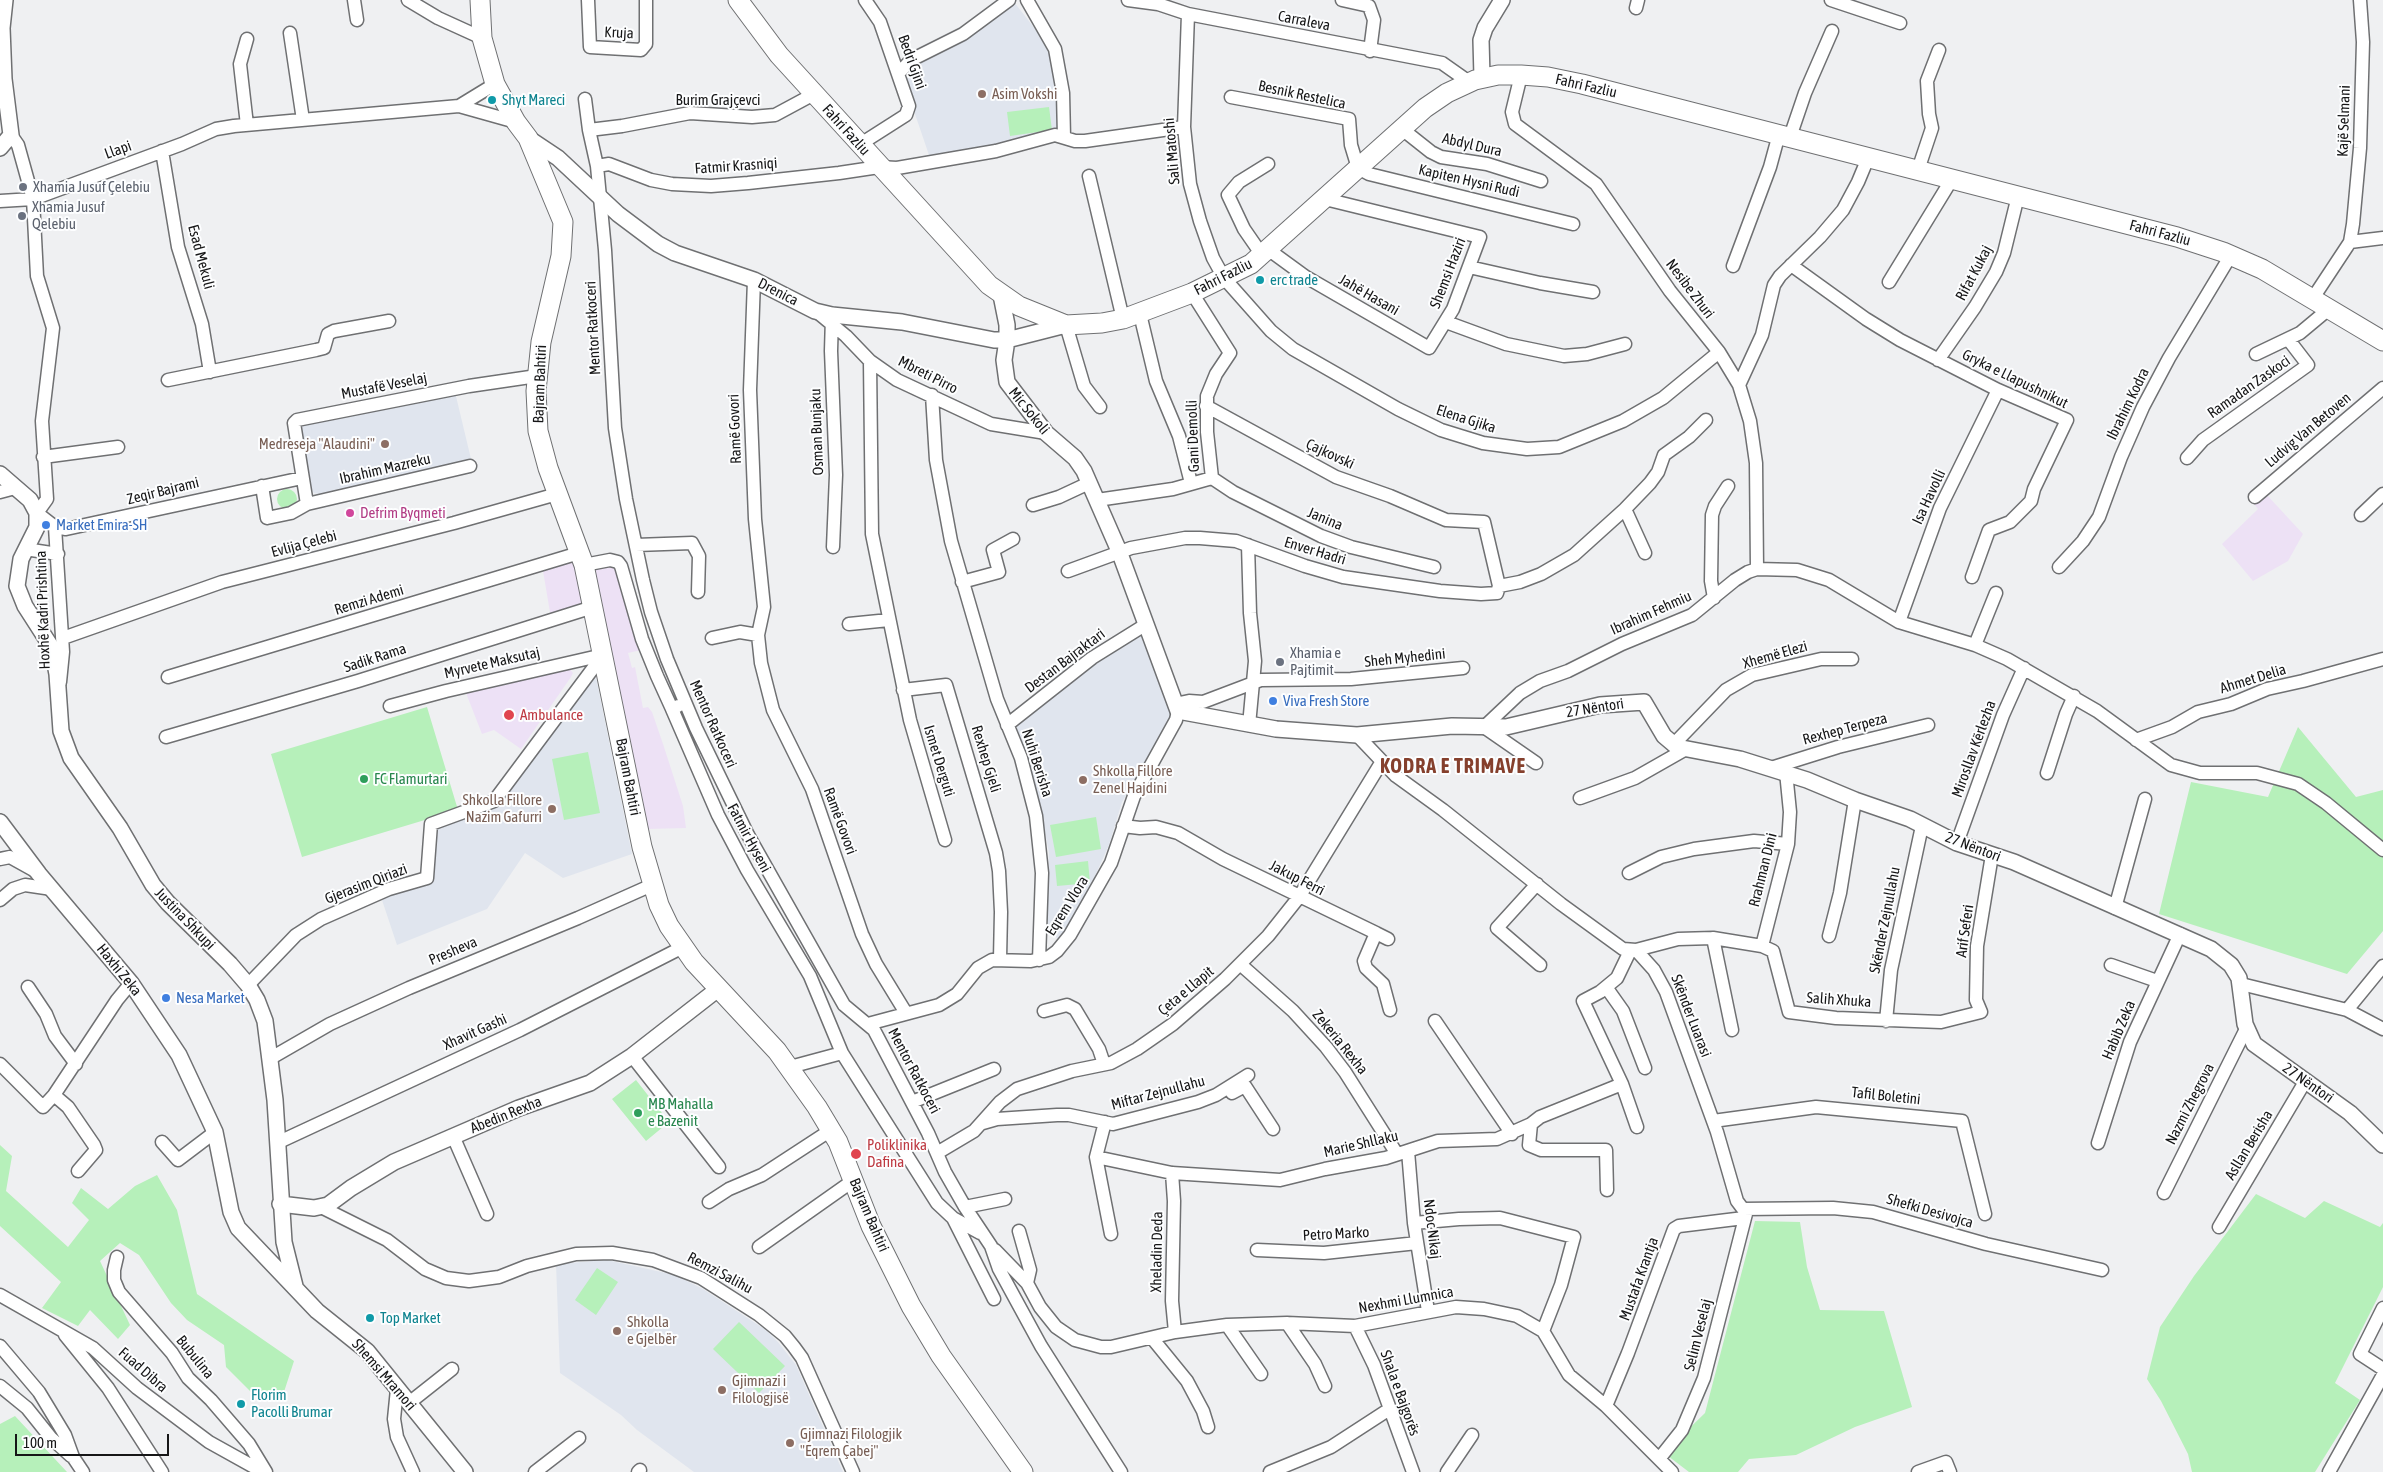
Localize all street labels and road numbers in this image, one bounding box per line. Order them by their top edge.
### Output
street label: Carraleva [1276,7,1332,35]
street label: Kruja [604,23,634,43]
street label: Bedri Gjini [894,32,930,92]
street label: Fahri Fazliu [1553,70,1619,102]
street label: Besnik Restelica [1257,77,1347,113]
street label: Kajë Selmani [2334,85,2354,157]
street label: Burim Grajçevci [676,91,760,109]
street label: Fahri Fazliu [818,101,874,159]
street label: Sali Matoshi [1160,117,1184,185]
street label: Abdyl Dura [1440,129,1504,161]
street label: Llapi [102,137,134,163]
street label: Fatmir Krasniqi [694,154,778,178]
street label: Kapiten Hysni Rudi [1417,161,1521,201]
street label: Fahri Fazliu [2127,216,2193,250]
street label: Esad Mekuli [184,223,218,291]
street label: Shemsi Haziri [1426,235,1470,311]
street label: Rifat Kukaj [1952,242,1996,304]
street label: Fahri Fazliu [1191,255,1255,299]
street label: Nesibe Zhuri [1662,256,1718,322]
street label: Jahë Hasani [1336,271,1402,319]
street label: Drenica [755,274,801,310]
street label: Mentor Ratkoceri [582,280,604,376]
street label: Bajram Bahtiri [530,344,550,424]
street label: Gryka e Llapushnikut [1959,346,2071,412]
street label: Mbreti Pirro [895,352,961,398]
street label: Ramadan Zaskoci [2204,352,2294,422]
street label: Ibrahim Kodra [2103,365,2153,443]
street label: Mustafë Veselaj [340,369,428,403]
street label: Mic Sokoli [1005,384,1053,438]
street label: Osman Bunjaku [806,388,828,476]
street label: Ludvig Van Betoven [2261,389,2355,471]
street label: Ramë Govori [725,394,745,464]
street label: Gani Demolli [1183,400,1203,472]
street label: Elena Gjika [1434,401,1498,437]
street label: Çajkovski [1303,435,1357,473]
street label: Ibrahim Mazreku [338,450,432,488]
street label: Isa Havolli [1909,467,1949,527]
street label: Zeqir Bajrami [125,473,201,509]
street label: Janina [1305,504,1345,534]
street label: Evlija Çelebi [269,527,339,561]
street label: Enver Hadri [1282,533,1348,569]
street label: Hoxhë Kadri Prishtina [32,550,54,670]
street label: Remzi Ademi [332,581,406,619]
street label: Ibrahim Fehmiu [1608,587,1694,639]
street label: Destan Bajraktari [1021,625,1109,697]
street label: Xhemë Elezi [1741,637,1809,673]
street label: Sadik Rama [341,639,409,677]
street label: Myrvete Maksutaj [443,643,541,683]
street label: Sheh Myhedini [1364,645,1446,671]
street label: Ahmet Delia [2218,660,2288,698]
street label: Mentor Ratkoceri [686,677,740,771]
street label: 27 Nëntori [1565,695,1625,721]
street label: Mirosllav Kërlezha [1948,698,2000,800]
street label: Rexhep Terpeza [1801,709,1889,749]
street label: Ismet Derguti [920,723,958,799]
street label: Rexhep Gjeli [967,723,1005,795]
street label: Nuhi Berisha [1018,727,1056,799]
street label: Bajram Bahtiri [612,737,644,817]
street label: Ramë Govori [820,785,860,857]
street label: Fatmir Hyseni [723,800,775,876]
street label: 27 Nëntori [1943,828,2003,866]
street label: Rrahman Dini [1745,831,1781,909]
street label: Jakup Ferri [1266,856,1328,900]
street label: Gjerasim Qiriazi [322,860,410,908]
street label: Skënder Zejnullahu [1866,865,1904,975]
street label: Eqrem Vlora [1042,873,1092,939]
street label: Justina Shkupi [151,884,219,954]
street label: Arif Seferi [1952,903,1978,959]
street label: Presheva [426,933,480,969]
street label: Haxhi Zeka [93,940,145,1000]
street label: Çeta e Llapit [1154,962,1218,1020]
street label: Skënder Luarasi [1667,972,1715,1060]
street label: Salih Xhuka [1806,989,1872,1011]
street label: Habib Zeka [2098,998,2140,1062]
street label: Zekeria Rexha [1308,1006,1372,1078]
street label: Xhavit Gashi [440,1010,510,1054]
street label: Mentor Ratkoceri [884,1025,944,1117]
street label: 27 Nëntori [2279,1059,2337,1107]
street label: Nazmi Zhegrova [2162,1060,2218,1148]
street label: Miftar Zejnullahu [1109,1072,1207,1114]
street label: Tafil Boletini [1851,1083,1921,1109]
street label: Abedin Rexha [468,1093,544,1137]
street label: Asllan Berisha [2221,1107,2277,1183]
street label: Marie Shllaku [1322,1127,1400,1161]
street label: Bajram Bahtiri [845,1175,893,1255]
street label: Shefki Desivojca [1885,1190,1975,1232]
street label: Ndoc Nikaj [1419,1198,1445,1260]
street label: Xheladin Deda [1147,1211,1167,1293]
street label: Petro Marko [1302,1223,1370,1245]
street label: Mustafa Krantja [1616,1235,1662,1323]
street label: Remzi Salihu [684,1248,756,1298]
street label: Nexhmi Llumnica [1357,1283,1455,1317]
street label: Selim Veselaj [1680,1297,1716,1373]
street label: Bubulina [172,1332,218,1382]
street label: Shemsi Mramori [348,1336,420,1414]
street label: Fuad Dibra [115,1344,171,1396]
street label: Shala e Bajgorës [1376,1348,1424,1438]

